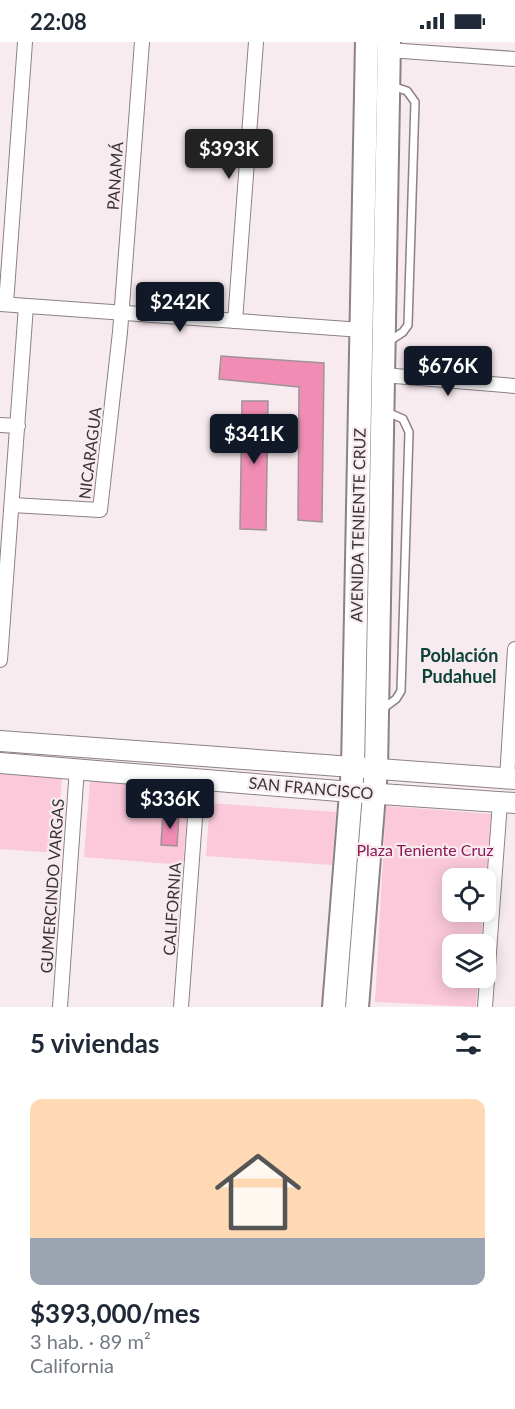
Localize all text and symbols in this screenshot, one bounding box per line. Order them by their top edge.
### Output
text: 22:08 [30,8,87,35]
pin: $393K [187,129,271,180]
text: $393K [199,136,259,160]
street label: PANAMÁ [103,141,126,211]
pin: $242K [138,282,222,333]
text: $242K [150,289,210,313]
pin: $676K [406,346,490,397]
text: $676K [418,353,478,377]
street label: NICARAGUA [74,406,105,500]
pin: $341K [212,414,296,465]
text: $341K [224,421,284,445]
street label: AVENIDA TENIENTE CRUZ [346,427,369,622]
district label: Población Pudahuel [420,644,498,687]
street label: SAN FRANCISCO [248,773,374,802]
pin: $336K [128,779,212,830]
text: $336K [140,786,200,810]
street label: GUMERCINDO VARGAS [36,798,67,974]
park label: Plaza Teniente Cruz [357,840,493,859]
street label: CALIFORNIA [159,861,184,956]
map controls [442,868,496,988]
button: locate [442,868,496,922]
button: layers [442,934,496,988]
text: 5 viviendas [30,1027,159,1059]
icon: filters [452,1027,485,1060]
icon: home [204,1138,312,1246]
text: $393,000/mes [30,1297,200,1329]
text: 3 hab. · 89 m² [30,1329,151,1353]
text: California [30,1353,114,1377]

